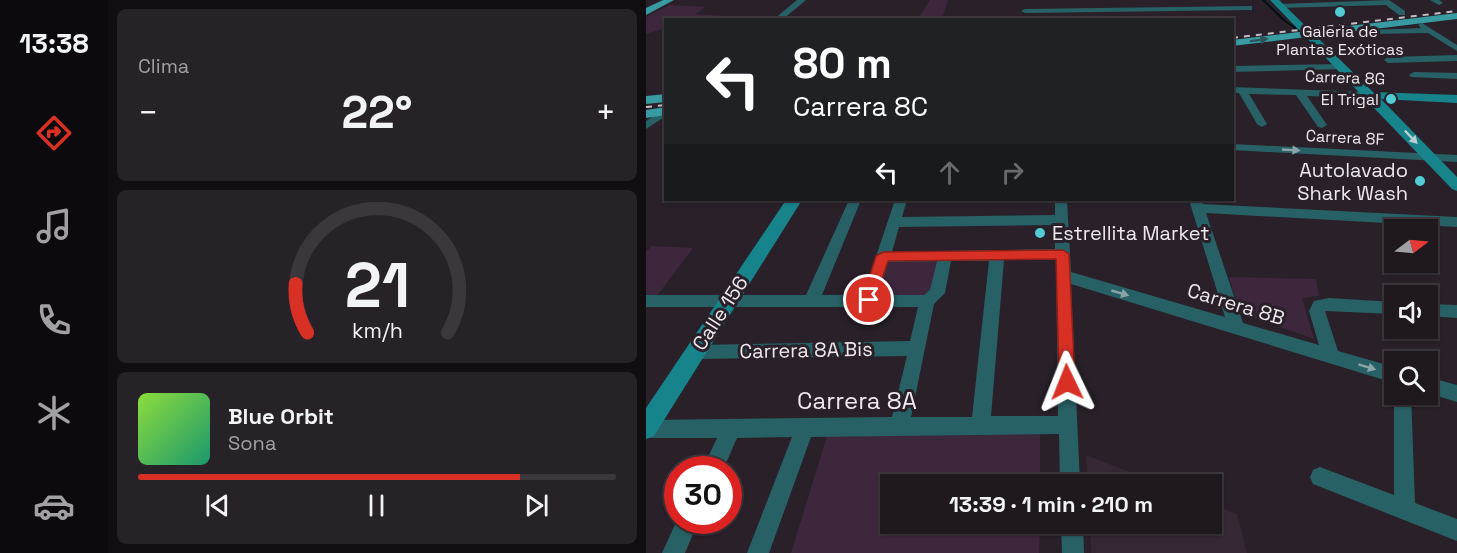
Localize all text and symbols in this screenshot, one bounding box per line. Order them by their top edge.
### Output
marker: Galeria de Plantas Exóticas [1333,5,1347,19]
place label: Galeria de Plantas Exóticas [1276,21,1404,60]
text: 13:38 [19,26,89,61]
one-way arrow [1250,35,1269,45]
text: 80 m [793,37,892,90]
icon: left [694,42,772,120]
text: Clima [138,53,189,79]
street label: Carrera 8G [1304,66,1385,89]
text: 22° [341,84,413,141]
text: Carrera 8C [793,89,928,124]
place label: El Trigal [1321,89,1379,110]
text: − [138,92,158,134]
text: + [596,92,616,134]
marker: El Trigal [1384,92,1398,106]
icon: directions [33,112,75,154]
street label: Carrera 8F [1305,125,1385,150]
one-way arrow [1403,129,1417,143]
one-way arrow [1281,146,1300,155]
icon: left [870,156,903,189]
icon: ahead [933,156,966,189]
icon: right [996,156,1029,189]
place label: Autolavado Shark Wash [1297,157,1408,206]
marker: Autolavado Shark Wash [1413,174,1427,188]
icon: music [33,205,75,247]
north arrow [1384,219,1438,273]
map controls [1384,219,1438,405]
place label: Estrellita Market [1052,220,1210,246]
marker: Estrellita Market [1033,226,1047,240]
text: 21 [344,247,410,326]
street label: Calle 156 [686,271,754,355]
pin [843,274,894,325]
street label: Carrera 8B [1184,277,1288,331]
icon: arrive [852,283,885,316]
button: sound [1384,285,1438,339]
one-way arrow [1111,289,1129,298]
icon: phone [33,299,75,341]
text: km/h [351,318,403,345]
street label: Carrera 8A Bis [739,336,873,364]
position arrow [1035,350,1099,414]
button: search [1384,351,1438,405]
one-way arrow [1358,363,1376,372]
street label: Carrera 8A [797,385,917,416]
icon: climate [33,392,75,434]
text: Blue Orbit [228,402,334,430]
text: Sona [228,430,276,456]
speed limit sign: 30 [664,456,742,534]
icon: car [33,485,75,527]
icon: previous [201,489,234,522]
icon: pause [360,489,393,522]
icon: next [520,489,553,522]
text: 13:39 · 1 min · 210 m [949,490,1153,518]

